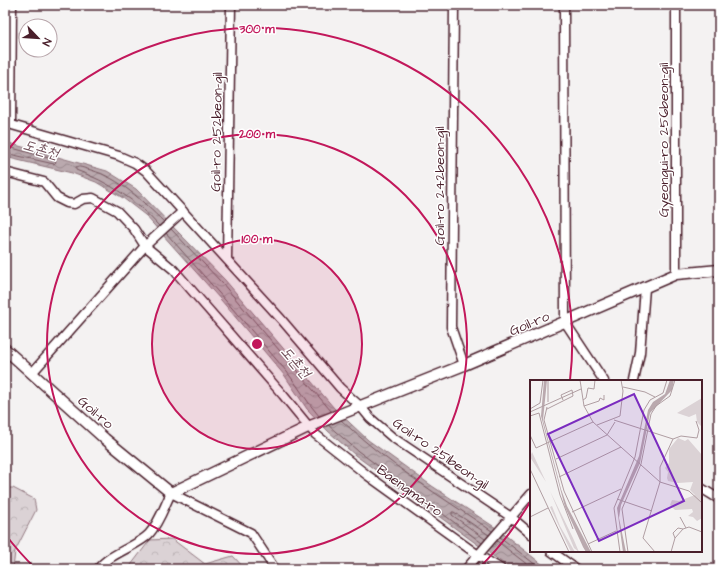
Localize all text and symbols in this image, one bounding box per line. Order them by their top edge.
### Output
north arrow [18,18,58,58]
text: 300 m [238,21,275,38]
text: N [38,36,55,48]
street label: Gyeongui-ro 256beon-gil [654,63,674,217]
street label: Goil-ro 252beon-gil [206,72,228,192]
text: 200 m [238,126,276,143]
street label: Goil-ro 242beon-gil [430,126,450,246]
water label: 도촌천 [21,134,63,165]
text: 100 m [242,231,273,248]
street label: Goil-ro [506,306,553,341]
centre of rings [250,337,264,351]
water label: 도촌천 [276,342,317,384]
inset map [530,380,702,552]
street label: Goil-ro [73,391,118,434]
street label: Goil-ro 251beon-gil [388,413,493,495]
street label: Baengma-ro [372,460,446,522]

